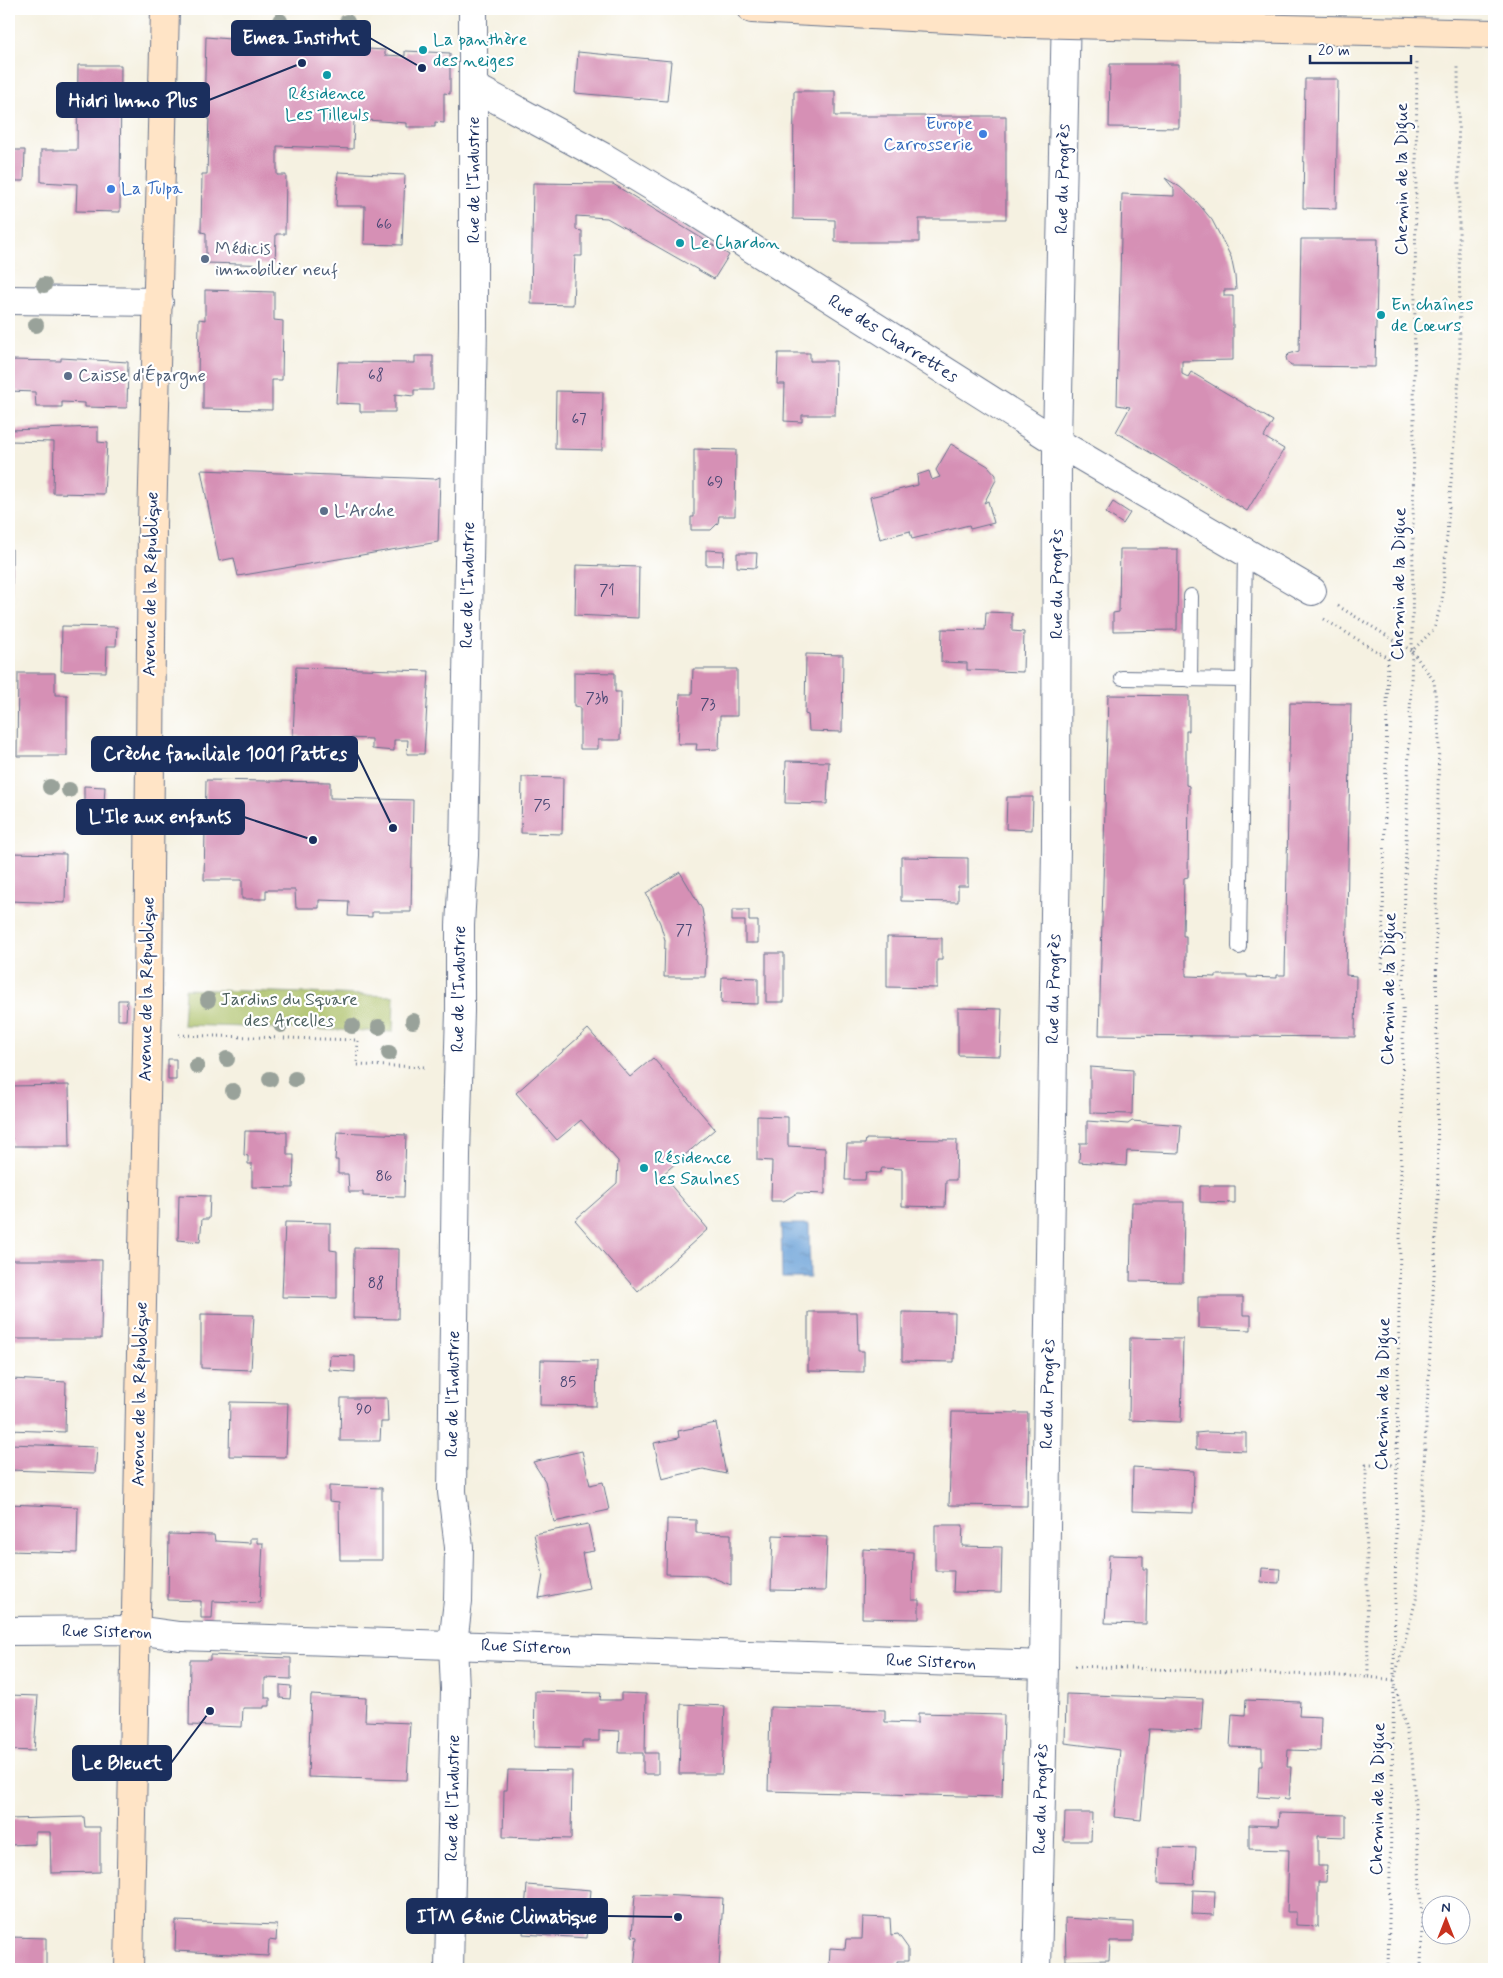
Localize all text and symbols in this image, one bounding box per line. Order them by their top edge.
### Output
callout: Emea Institut [232,21,370,55]
text: Emea Institut [242,26,361,51]
place label: La panthère des neiges [433,28,527,73]
scale bar [1310,32,1412,64]
text: 20 m [1318,41,1350,61]
marker: La panthère des neiges [417,44,429,56]
marker: Résidence Les Tilleuls [321,69,333,81]
place label: Résidence Les Tilleuls [285,82,369,127]
callout: Hidri Immo Plus [57,83,209,117]
text: Hidri Immo Plus [68,89,198,114]
street label: Chemin de la Digue [1390,102,1416,255]
place label: Europe Carrosserie [883,112,973,157]
street label: Rue de l'Industrie [462,116,486,244]
street label: Rue du Progrès [1050,123,1076,234]
marker: Europe Carrosserie [977,128,989,140]
place label: La Tulpa [121,177,183,201]
marker: La Tulpa [105,183,117,195]
house number: 66 [376,215,392,235]
place label: Le Chardon [690,231,780,255]
place label: Médicis immobilier neuf [215,237,338,282]
marker: Le Chardon [674,237,686,249]
marker: Médicis immobilier neuf [199,253,211,265]
street label: Rue des Charrettes [823,289,963,389]
place label: En chaînes de Cœurs [1391,293,1474,338]
marker: En chaînes de Cœurs [1375,309,1387,321]
place label: Caisse d'Épargne [78,364,206,389]
house number: 68 [368,366,384,386]
marker: Caisse d'Épargne [62,370,74,382]
house number: 67 [571,410,587,430]
house number: 69 [707,473,723,493]
street label: Avenue de la République [137,491,165,677]
place label: L'Arche [334,499,395,523]
marker: L'Arche [318,505,330,517]
street label: Chemin de la Digue [1386,507,1414,661]
street label: Rue de l'Industrie [455,521,481,649]
street label: Rue du Progrès [1045,529,1069,639]
house number: 71 [599,581,615,601]
house number: 73b [586,689,608,709]
house number: 73 [700,695,716,715]
callout: Crèche familiale 1001 Pattes [92,737,357,771]
text: Crèche familiale 1001 Pattes [103,742,348,767]
house number: 75 [533,796,551,816]
callout: L'Ile aux enfants [77,800,244,834]
text: L'Ile aux enfants [89,805,232,830]
street label: Avenue de la République [133,896,161,1082]
street label: Chemin de la Digue [1376,912,1404,1066]
house number: 77 [676,921,693,941]
street label: Rue de l'Industrie [446,925,472,1053]
street label: Rue du Progrès [1041,933,1067,1044]
park label: Jardins du Square des Arcelles [220,988,358,1033]
place label: Résidence les Saulnes [654,1146,740,1191]
marker: Résidence les Saulnes [638,1162,650,1174]
house number: 86 [376,1167,392,1187]
house number: 88 [368,1274,384,1294]
street label: Avenue de la République [126,1301,154,1487]
street label: Chemin de la Digue [1370,1317,1398,1471]
street label: Rue de l'Industrie [440,1330,466,1458]
street label: Rue du Progrès [1035,1338,1061,1449]
house number: 85 [560,1373,576,1393]
house number: 90 [356,1400,372,1420]
street label: Rue Sisteron [62,1619,152,1645]
street label: Rue Sisteron [480,1633,572,1661]
street label: Rue Sisteron [885,1648,977,1676]
street label: Chemin de la Digue [1365,1722,1393,1876]
street label: Rue de l'Industrie [440,1734,466,1862]
street label: Rue du Progrès [1028,1743,1054,1854]
callout: Le Bleuet [73,1746,171,1780]
text: Le Bleuet [82,1751,163,1776]
north arrow [1420,1896,1470,1946]
callout: ITM Génie Climatique [407,1899,607,1933]
text: N [1441,1899,1451,1917]
text: ITM Génie Climatique [417,1905,597,1930]

